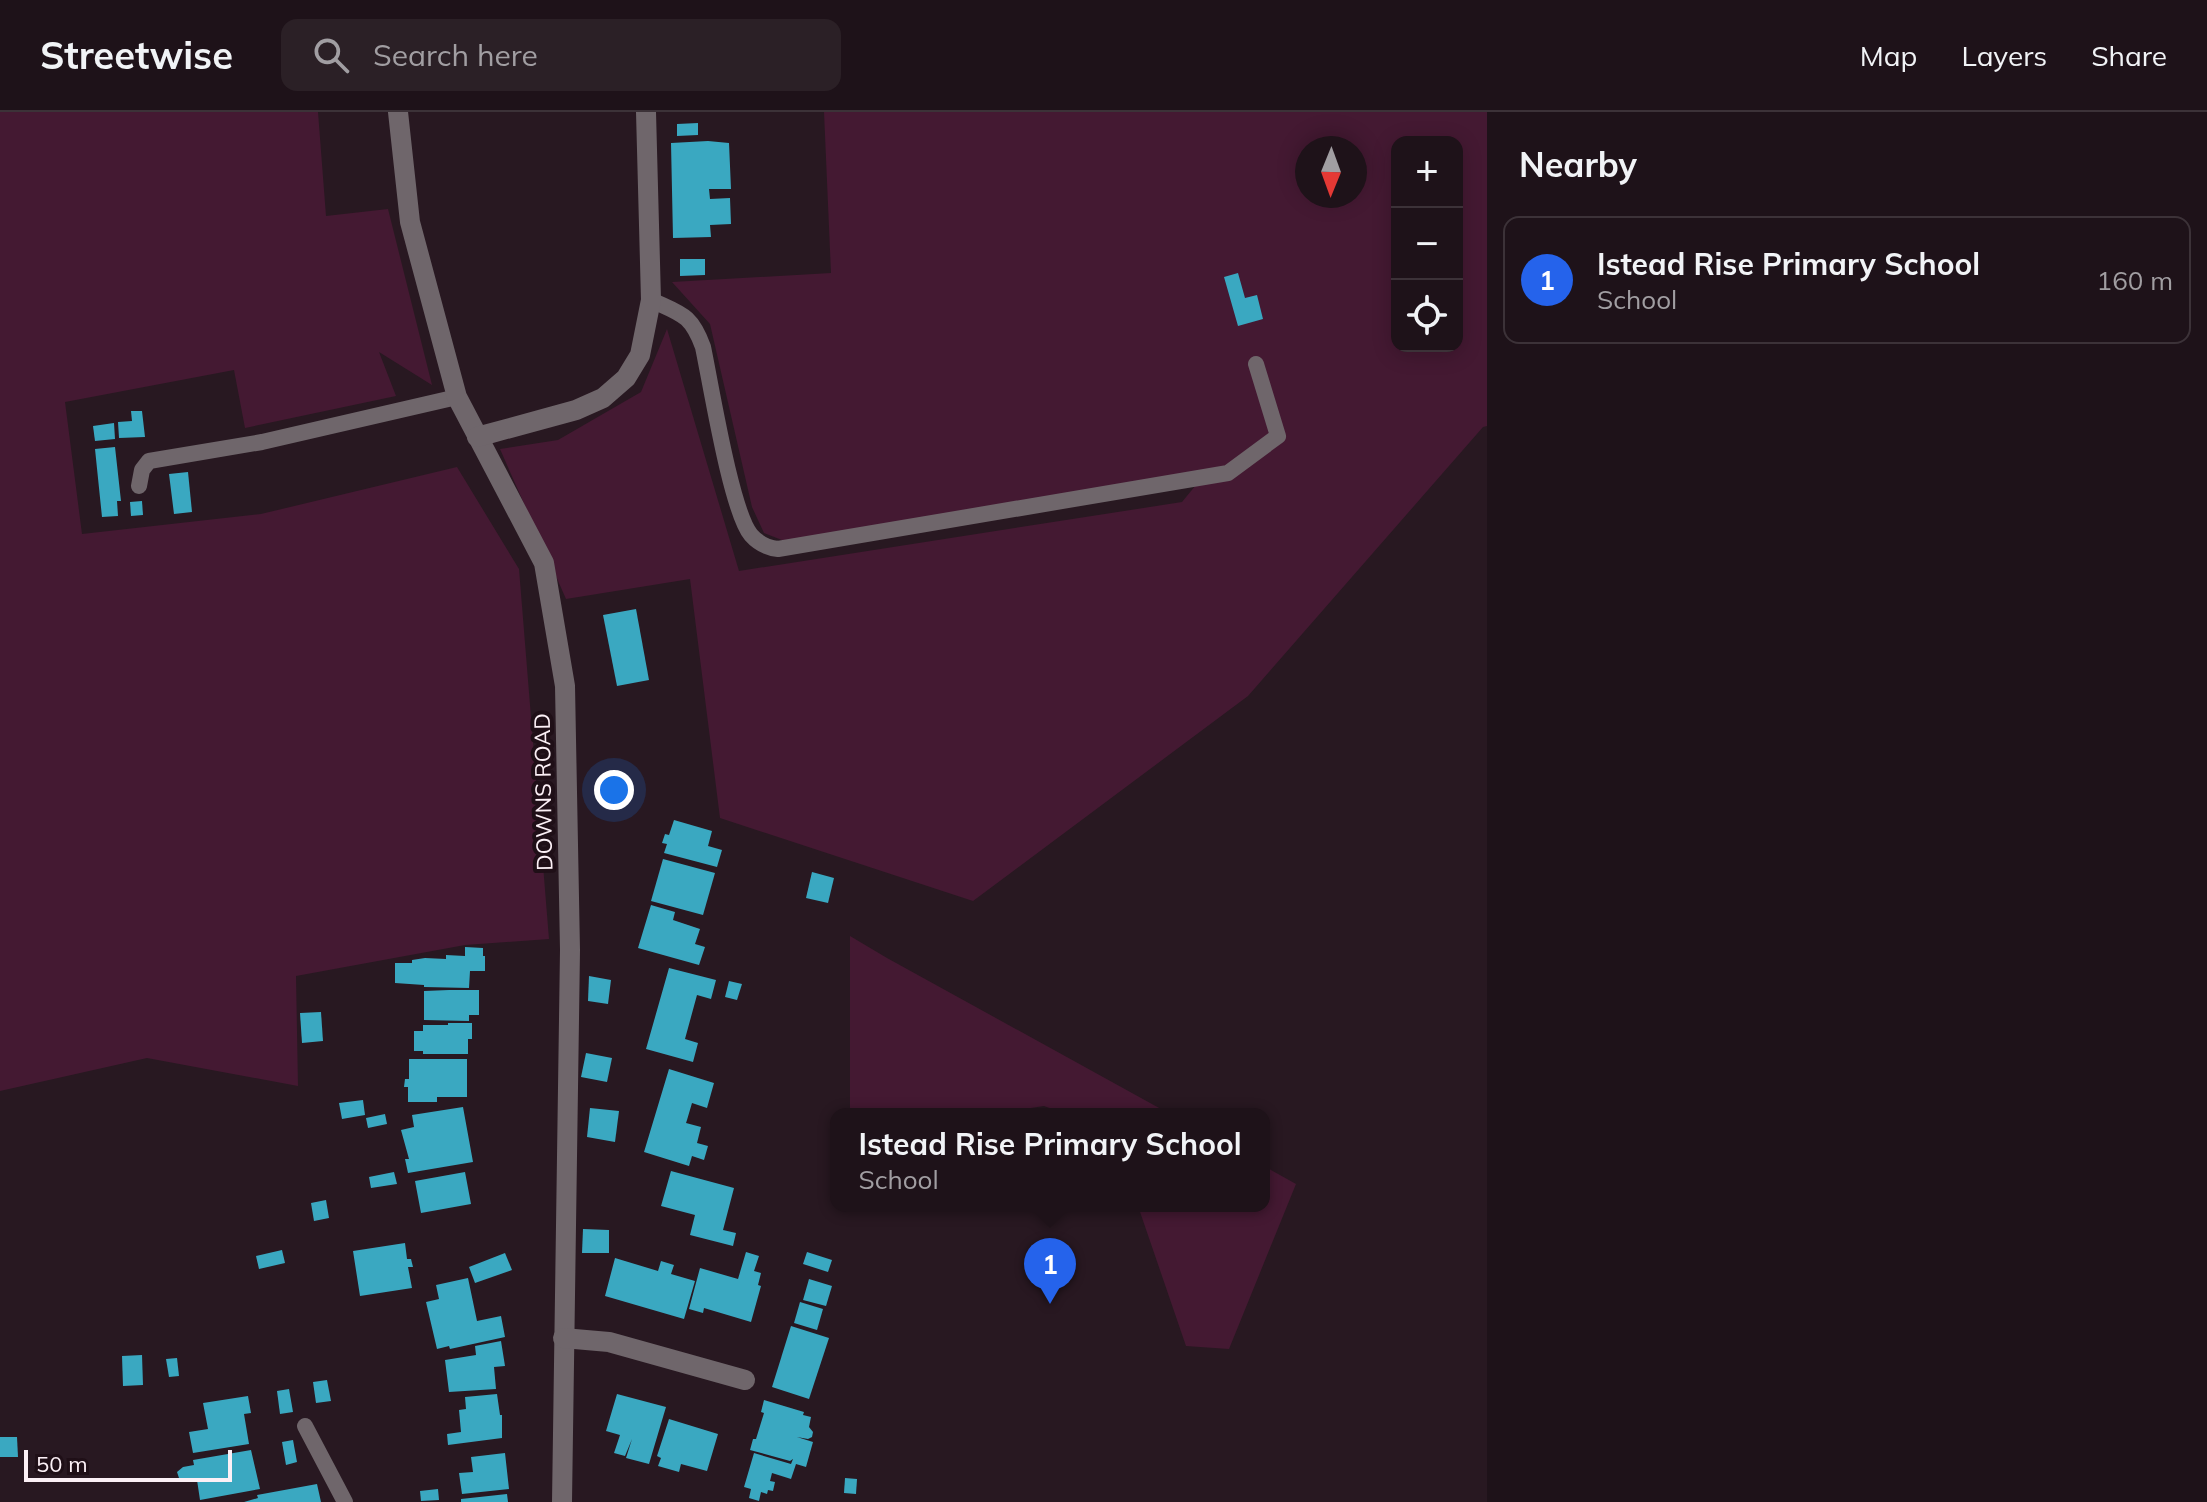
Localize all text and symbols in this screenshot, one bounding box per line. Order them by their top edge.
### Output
search box [281,19,841,91]
text: Streetwise [40,31,233,79]
icon: search [309,33,353,77]
text: Search here [373,36,538,74]
text: Map [1860,38,1917,73]
text: Layers [1961,38,2047,73]
text: Share [2091,38,2167,73]
north arrow [1295,136,1367,208]
map controls [1391,136,1463,352]
button: + [1391,136,1463,208]
text: Nearby [1519,143,1637,186]
button: − [1391,208,1463,280]
text: Istead Rise Primary School [1597,245,1980,283]
text: 1 [1539,264,1555,297]
text: 160 m [2097,264,2173,297]
button: locate [1391,280,1463,352]
text: School [1597,283,1677,316]
street label: DOWNS ROAD [528,713,558,871]
your location [594,770,634,810]
popup [830,1108,1270,1212]
text: Istead Rise Primary School [858,1125,1242,1163]
text: School [858,1163,939,1196]
pin: 1 [1024,1238,1076,1304]
scale bar [24,1446,232,1482]
text: 50 m [36,1450,87,1478]

